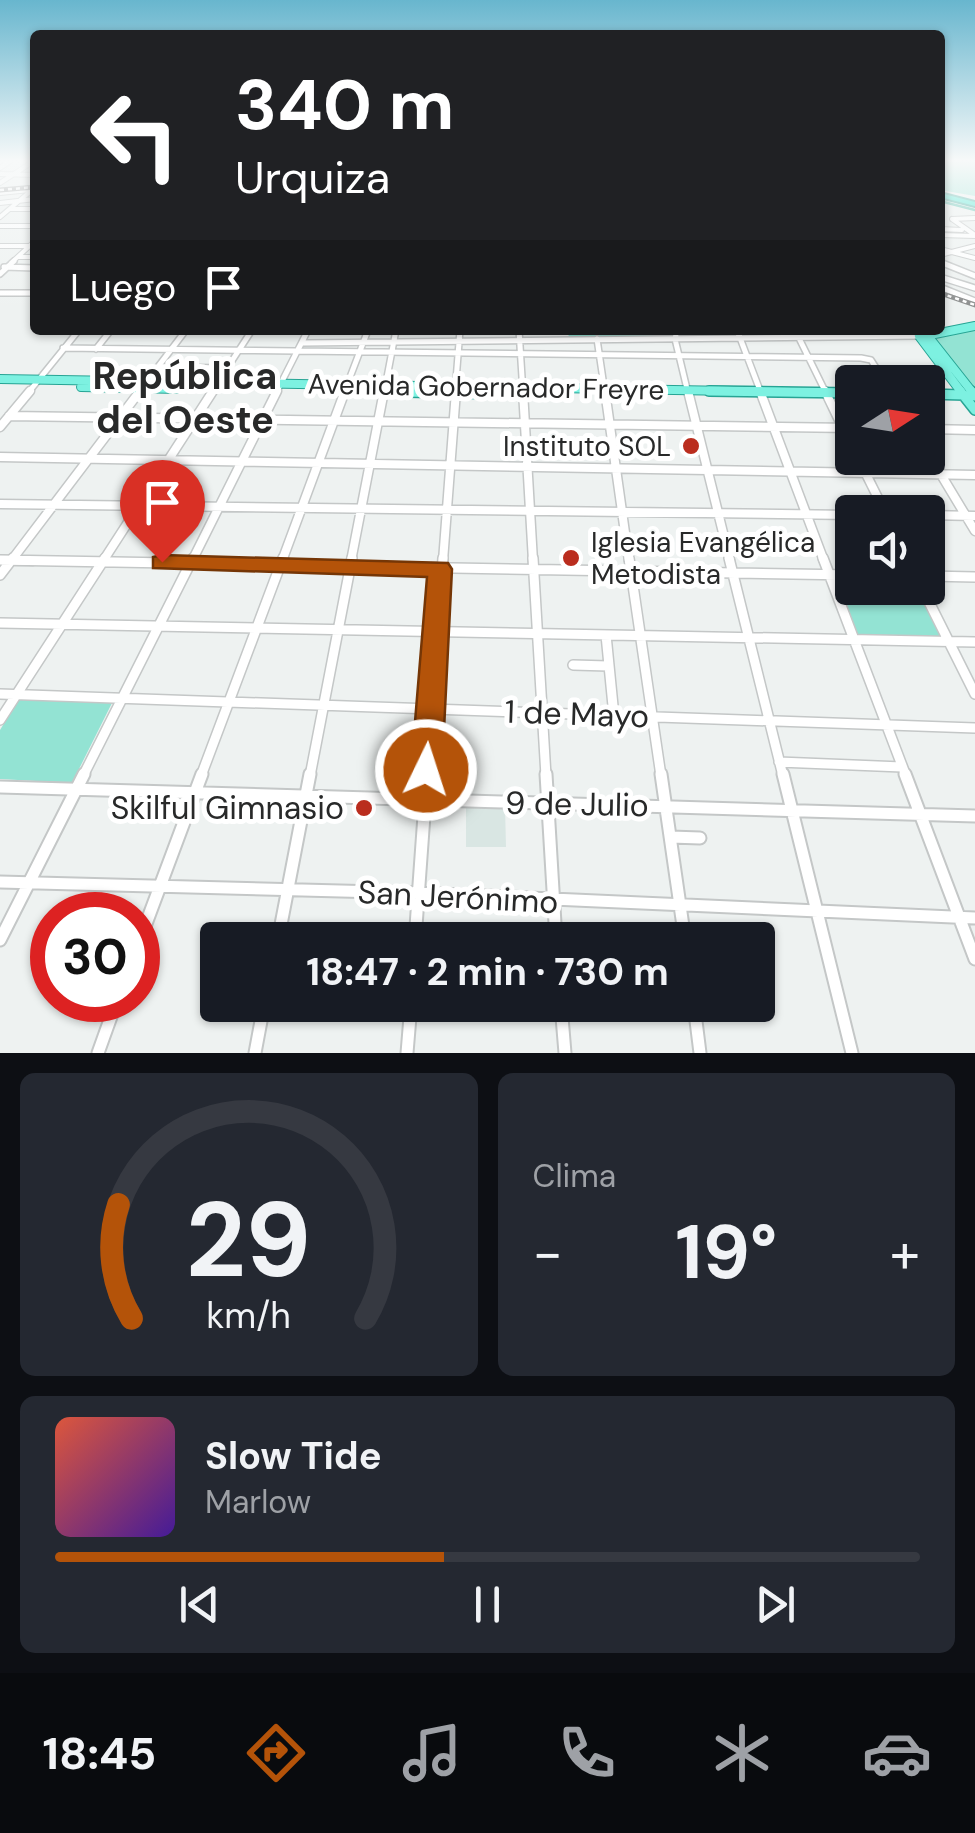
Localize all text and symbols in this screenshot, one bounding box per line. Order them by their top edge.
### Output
text: 340 m [235,60,454,151]
icon: left [70,70,200,200]
text: Urquiza [235,148,390,207]
icon: arrive [196,260,251,315]
text: Luego [70,263,176,313]
district label: República del Oeste [93,351,277,445]
street label: Avenida Gobernador Freyre [307,365,665,409]
north arrow [835,365,945,475]
map controls [835,365,945,605]
place label: Instituto SOL [503,428,671,465]
marker: Instituto SOL [680,435,702,457]
pin [120,460,205,563]
icon: arrive [135,475,190,530]
button: sound [835,495,945,605]
place label: Iglesia Evangélica Metodista [591,524,815,593]
marker: Iglesia Evangélica Metodista [560,547,582,569]
street label: 1 de Mayo [504,690,650,738]
position arrow [374,718,478,822]
street label: 9 de Julio [505,782,649,826]
place label: Skilful Gimnasio [111,787,344,829]
marker: Skilful Gimnasio [353,797,375,819]
street label: San Jerónimo [357,871,559,923]
speed limit sign: 30 [30,892,160,1022]
text: 18:47 · 2 min · 730 m [306,947,669,997]
text: Clima [533,1155,616,1197]
text: 29 [186,1173,312,1308]
text: 19° [675,1204,777,1301]
text: − [533,1217,563,1289]
text: + [890,1217,920,1289]
text: km/h [207,1293,291,1339]
text: Slow Tide [205,1431,382,1481]
text: Marlow [205,1481,311,1523]
icon: previous [172,1577,227,1632]
icon: pause [460,1577,515,1632]
icon: next [748,1577,803,1632]
icon: directions [241,1718,311,1788]
icon: music [397,1718,467,1788]
icon: phone [552,1718,622,1788]
icon: climate [707,1718,777,1788]
icon: car [862,1718,932,1788]
text: 18:45 [43,1724,156,1783]

